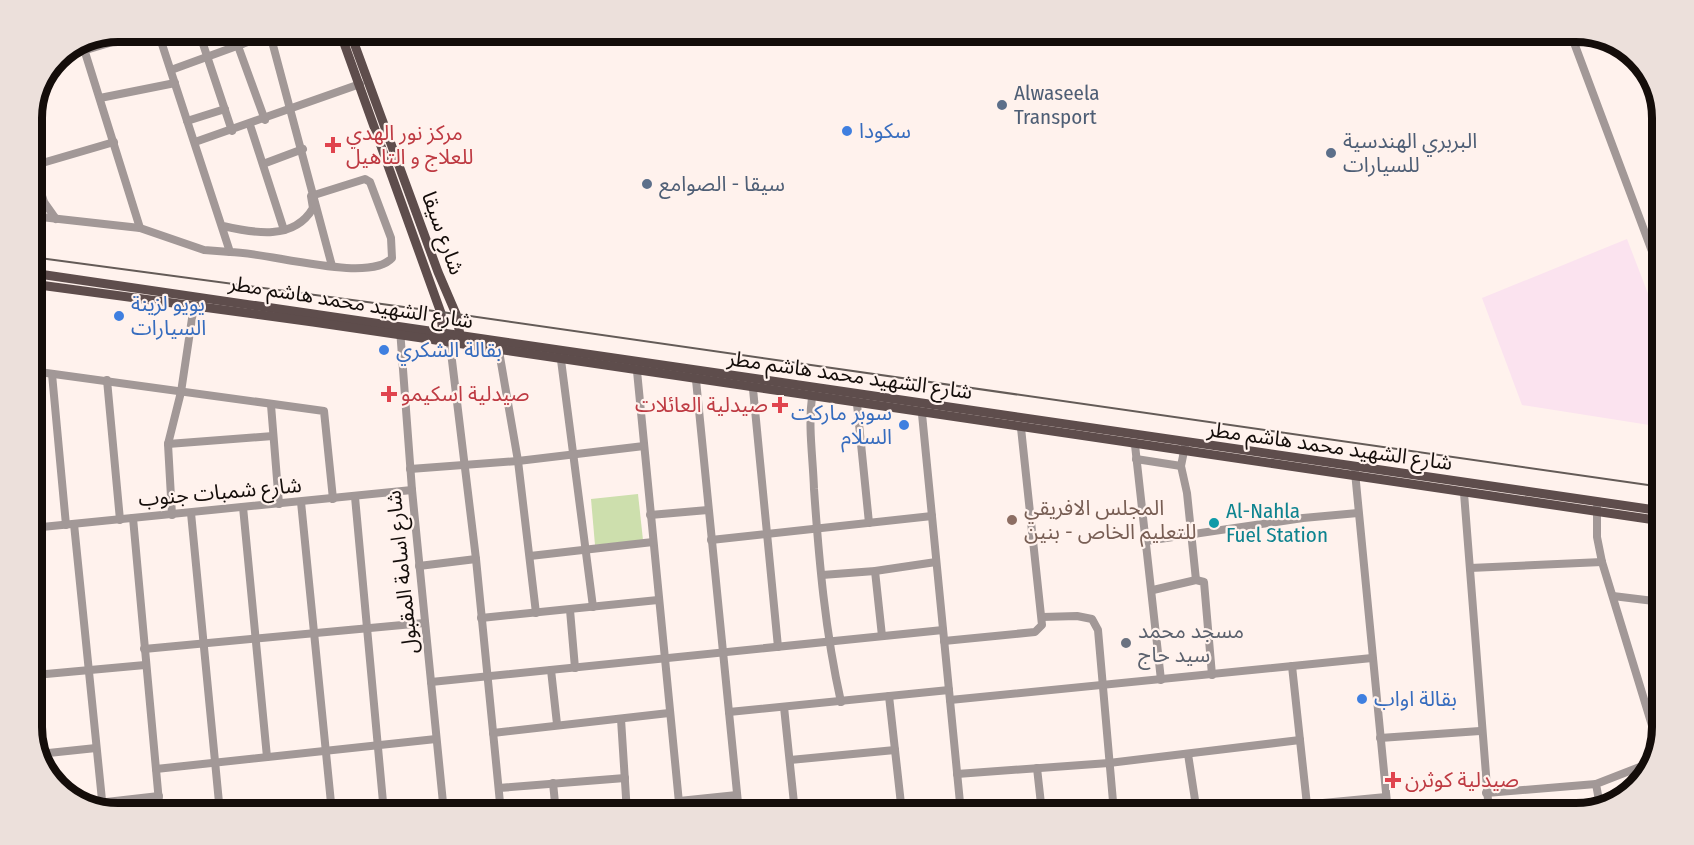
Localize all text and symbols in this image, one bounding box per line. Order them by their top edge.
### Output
place label: Alwaseela Transport [1014,80,1100,130]
marker: Alwaseela Transport [995,98,1009,112]
place label: سكودا [859,118,911,144]
place label: مركز نور الهدي للعلاج و التاهيل [346,120,474,172]
marker: سكودا [840,124,854,138]
place label: البربري الهندسية للسيارات [1343,128,1477,178]
marker: مركز نور الهدي للعلاج و التاهيل [324,136,342,154]
marker: البربري الهندسية للسيارات [1324,146,1338,160]
place label: سيقا - الصوامع [659,171,785,199]
marker: سيقا - الصوامع [640,177,654,191]
street label: شارع سيقا [414,188,470,279]
street label: شارع الشهيد محمد هاشم مطر [226,270,475,336]
place label: يويو لزينة السيارات [131,291,206,341]
marker: يويو لزينة السيارات [112,309,126,323]
place label: بقالة الشكري [396,337,502,366]
marker: بقالة الشكري [377,343,391,357]
street label: شارع الشهيد محمد هاشم مطر [725,345,974,407]
place label: صيدلية اسكيمو [401,381,529,407]
marker: صيدلية اسكيمو [382,387,396,401]
place label: صيدلية العائلات [635,392,768,418]
marker: صيدلية العائلات [773,398,787,412]
place label: سوبر ماركت السلام [791,400,892,453]
street label: شارع الشهيد محمد هاشم مطر [1205,416,1454,478]
marker: سوبر ماركت السلام [897,418,911,432]
street label: شارع شمبات جنوب [137,472,303,514]
street label: شارع اسامة المقبول [380,489,426,655]
place label: المجلس الافريقي للتعليم الخاص - بنين [1024,495,1196,547]
place label: Al-Nahla Fuel Station [1226,498,1328,548]
marker: المجلس الافريقي للتعليم الخاص - بنين [1005,513,1019,527]
marker: Al-Nahla Fuel Station [1207,516,1221,530]
place label: مسجد محمد سيد حاج [1138,618,1244,670]
marker: مسجد محمد سيد حاج [1119,636,1133,650]
place label: بقالة اواب [1374,686,1457,712]
marker: بقالة اواب [1355,692,1369,706]
place label: صيدلية كوثرن [1405,767,1519,793]
marker: صيدلية كوثرن [1386,773,1400,787]

